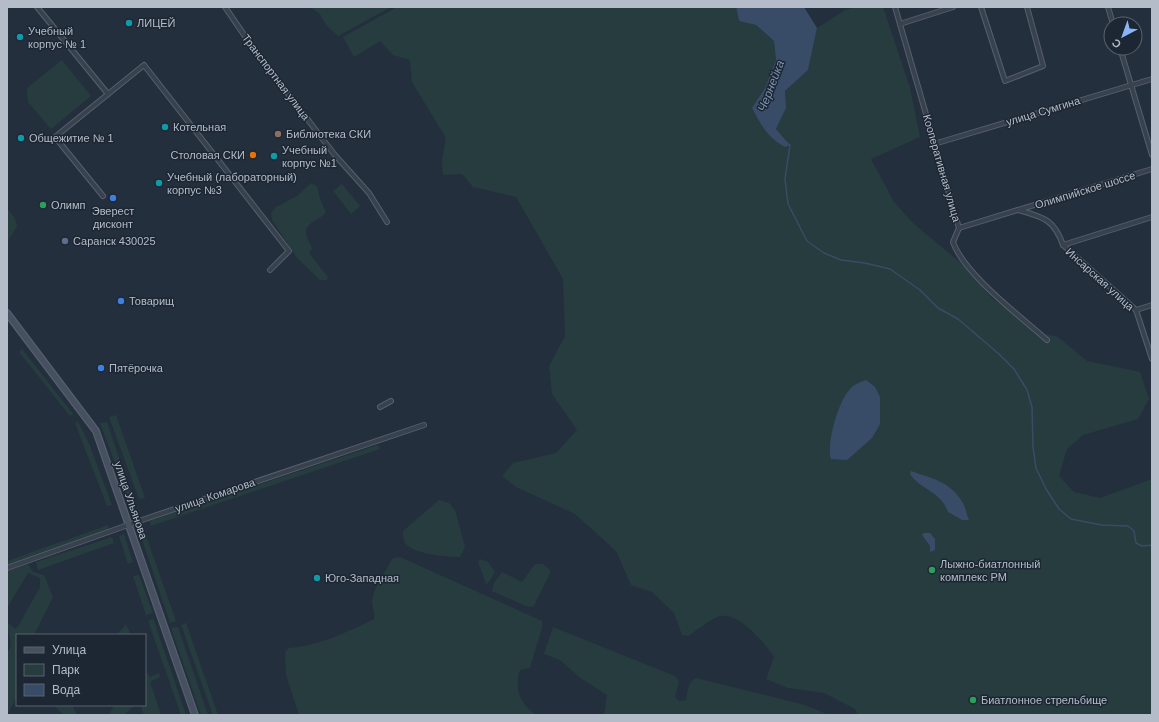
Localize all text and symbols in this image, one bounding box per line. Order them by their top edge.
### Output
north arrow [1103,16,1143,56]
place label: ЛИЦЕЙ [137,17,176,29]
marker: ЛИЦЕЙ [124,18,134,28]
place label: Учебный корпус № 1 [28,25,86,50]
marker: Учебный корпус № 1 [15,32,25,42]
street label: Транспортная улица [240,32,313,123]
text: С [1109,36,1123,51]
water label: Чернейка [755,58,787,114]
street label: улица Сумгина [1005,94,1082,128]
street label: Кооперативная улица [921,113,963,224]
place label: Котельная [173,121,226,133]
marker: Котельная [160,122,170,132]
place label: Библиотека СКИ [286,128,371,140]
marker: Библиотека СКИ [273,129,283,139]
place label: Общежитие № 1 [29,132,114,144]
marker: Общежитие № 1 [16,133,26,143]
place label: Учебный корпус №1 [282,144,337,169]
place label: Столовая СКИ [170,149,245,161]
marker: Столовая СКИ [248,150,258,160]
marker: Учебный корпус №1 [269,151,279,161]
street label: Олимпийское шоссе [1033,169,1137,211]
place label: Учебный (лабораторный) корпус №3 [167,171,297,196]
marker: Учебный (лабораторный) корпус №3 [154,178,164,188]
marker: Эверест дисконт [108,193,118,203]
place label: Олимп [51,199,86,211]
marker: Олимп [38,200,48,210]
place label: Эверест дисконт [92,205,134,230]
place label: Саранск 430025 [73,235,156,247]
marker: Саранск 430025 [60,236,70,246]
street label: Инсарская улица [1063,245,1137,313]
place label: Товарищ [129,295,174,307]
marker: Товарищ [116,296,126,306]
place label: Пятёрочка [109,362,164,374]
marker: Пятёрочка [96,363,106,373]
street label: улица Ульянова [112,459,150,541]
street label: улица Комарова [174,475,257,514]
place label: Лыжно-биатлонный комплекс РМ [940,558,1040,583]
marker: Лыжно-биатлонный комплекс РМ [927,565,937,575]
place label: Юго-Западная [325,572,399,584]
marker: Юго-Западная [312,573,322,583]
legend [16,634,146,706]
text: Улица [52,643,86,657]
text: Парк [52,663,80,677]
text: Вода [52,683,80,697]
place label: Биатлонное стрельбище [981,694,1107,706]
marker: Биатлонное стрельбище [968,695,978,705]

